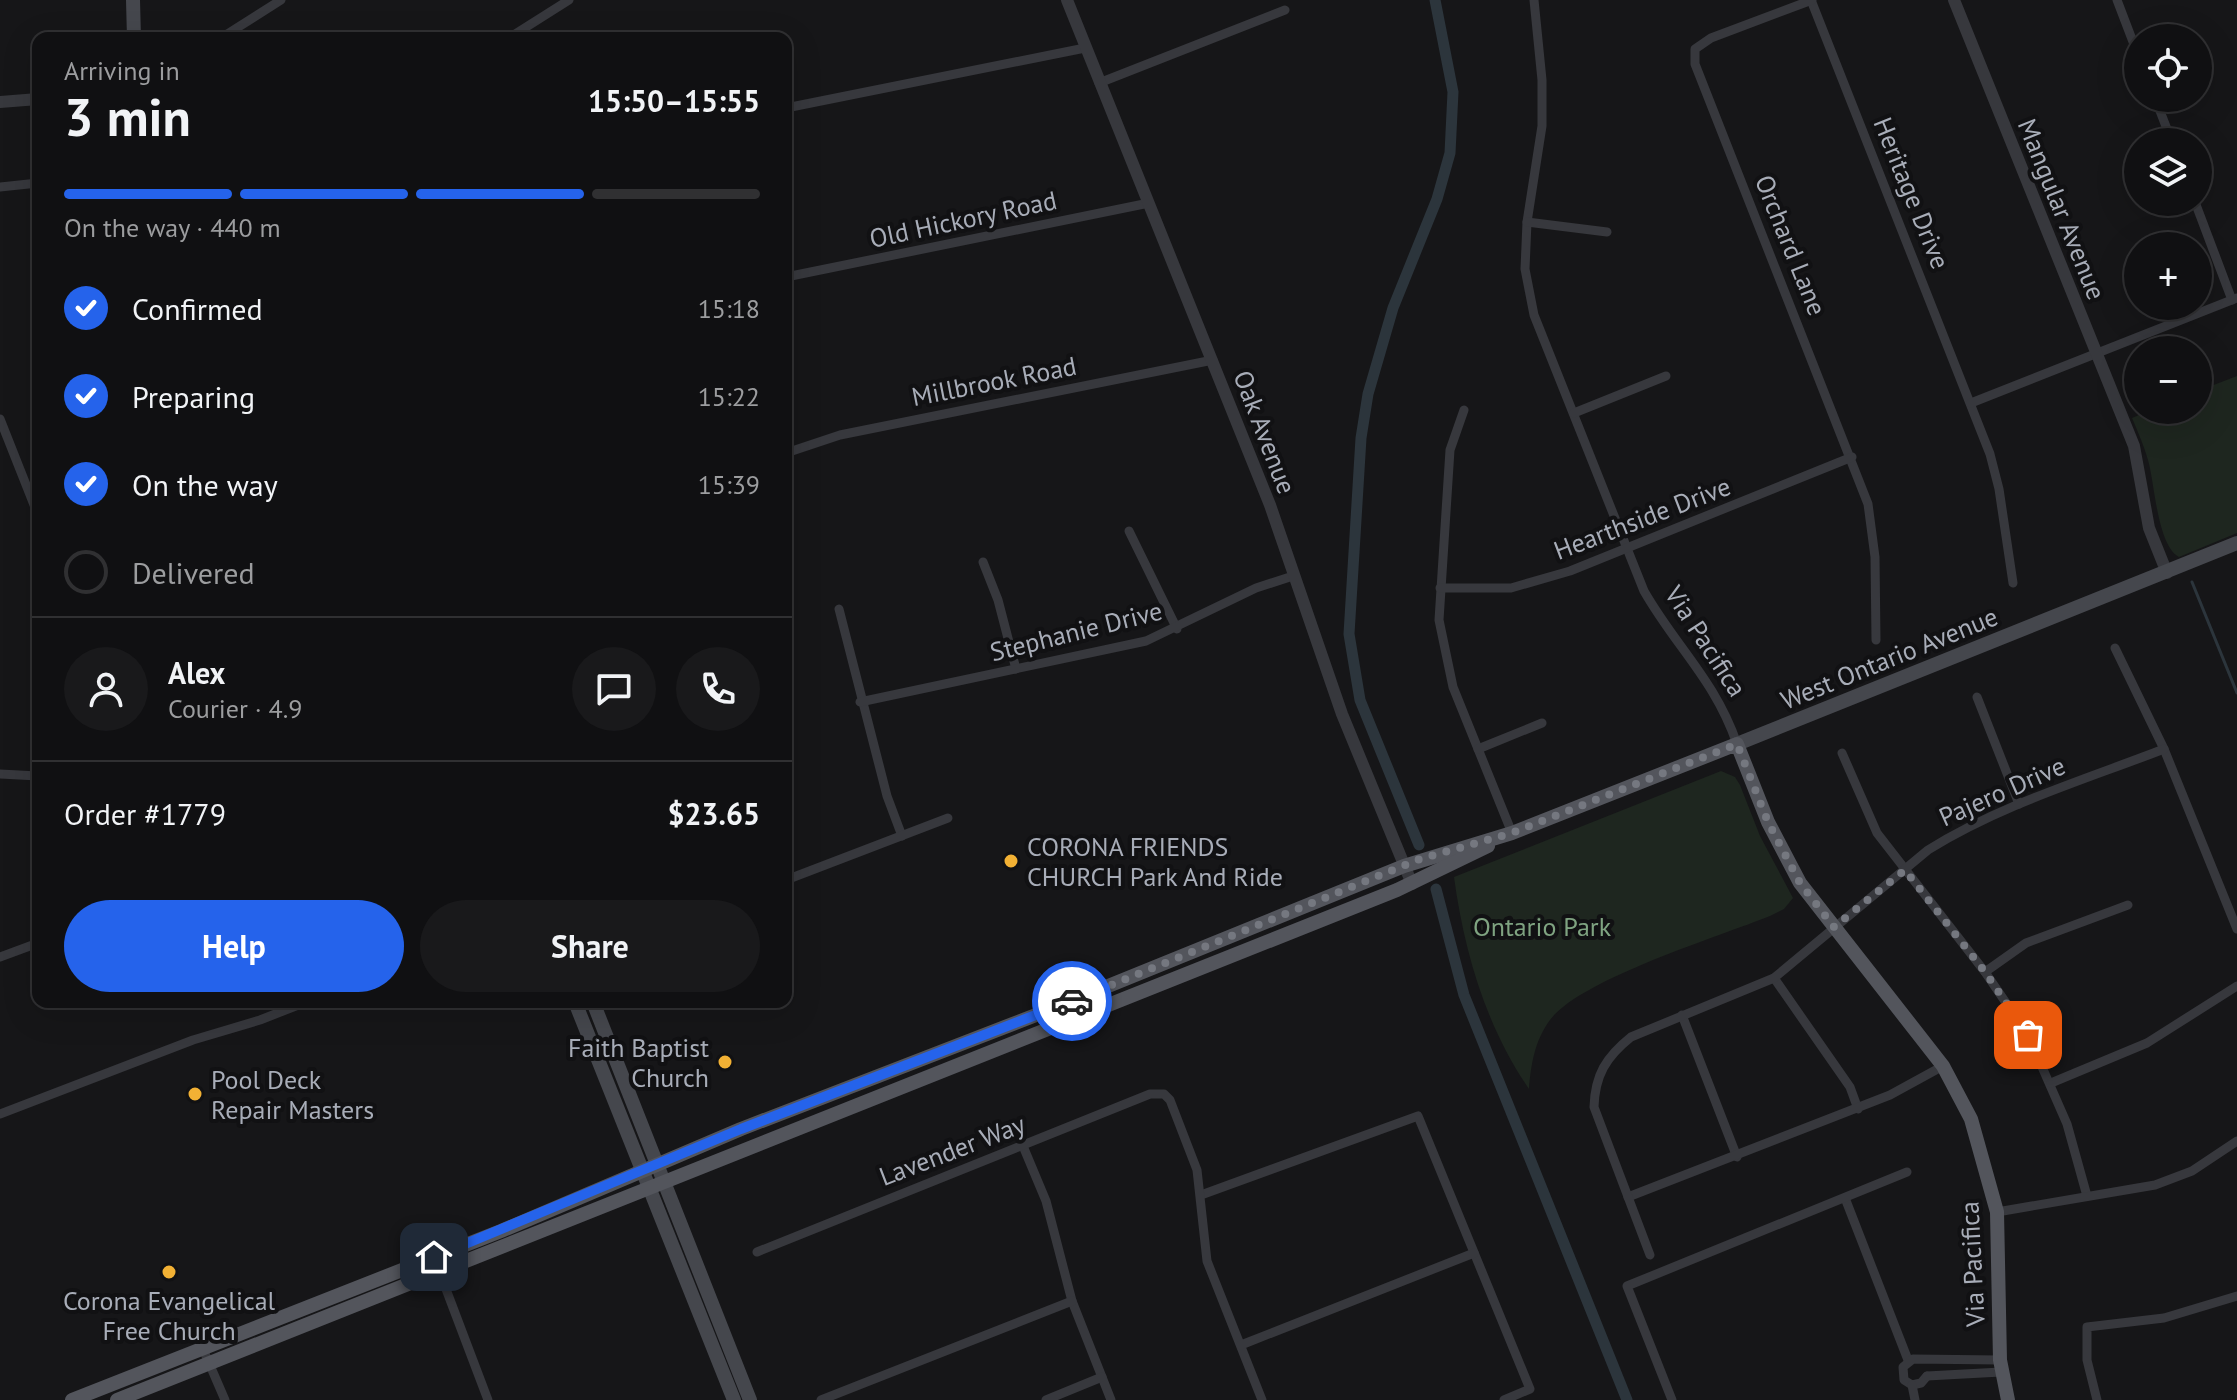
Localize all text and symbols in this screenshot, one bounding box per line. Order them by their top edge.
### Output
map controls [2124,24,2212,424]
button: locate [2124,24,2212,112]
text: Arriving in [64,54,180,87]
text: 15:50–15:55 [588,81,760,120]
text: 3 min [64,83,191,150]
street label: Heritage Drive [1867,112,1957,274]
street label: Mangular Avenue [2011,114,2113,304]
button: layers [2124,128,2212,216]
street label: Orchard Lane [1748,170,1834,320]
street label: Old Hickory Road [866,183,1060,255]
text: On the way · 440 m [64,211,281,244]
button: + [2124,232,2212,320]
icon: check [64,286,108,330]
text: Confirmed [132,289,263,328]
text: 15:18 [698,292,760,325]
button: − [2124,336,2212,424]
street label: Millbrook Road [909,349,1079,413]
street label: Oak Avenue [1226,366,1304,498]
icon: check [64,374,108,418]
text: Preparing [132,377,255,416]
text: 15:22 [698,380,760,413]
icon: check [64,462,108,506]
text: On the way [132,465,278,504]
text: 15:39 [698,468,760,501]
street label: Hearthside Drive [1549,469,1735,567]
text: Delivered [132,553,255,592]
street label: Via Pacifica [1657,579,1754,703]
street label: Stephanie Drive [986,594,1166,668]
street label: West Ontario Avenue [1776,599,2002,717]
button: person [64,647,148,731]
button: chat [572,647,656,731]
button: phone [676,647,760,731]
text: Alex [168,653,225,692]
text: Courier · 4.9 [168,692,302,725]
street label: Pajero Drive [1934,749,2070,833]
text: Order #1779 [64,794,226,833]
text: $23.65 [668,794,760,833]
place label: CORONA FRIENDS CHURCH Park And Ride [1027,830,1283,893]
marker: CORONA FRIENDS CHURCH Park And Ride [1002,852,1020,870]
button: Help [64,900,404,992]
button: Share [420,900,760,992]
park label: Ontario Park [1473,910,1612,943]
courier [1032,961,1112,1041]
icon: car [1050,979,1094,1023]
pin [1994,1001,2062,1069]
icon: bag [2006,1013,2050,1057]
place label: Faith Baptist Church [568,1031,709,1094]
marker: Faith Baptist Church [716,1053,734,1071]
place label: Pool Deck Repair Masters [211,1063,374,1126]
marker: Pool Deck Repair Masters [186,1085,204,1103]
street label: Lavender Way [874,1107,1030,1193]
street label: Via Pacifica [1952,1200,1992,1329]
pin [400,1223,468,1291]
icon: home [412,1235,456,1279]
marker: Corona Evangelical Free Church [160,1263,178,1281]
place label: Corona Evangelical Free Church [63,1284,276,1347]

